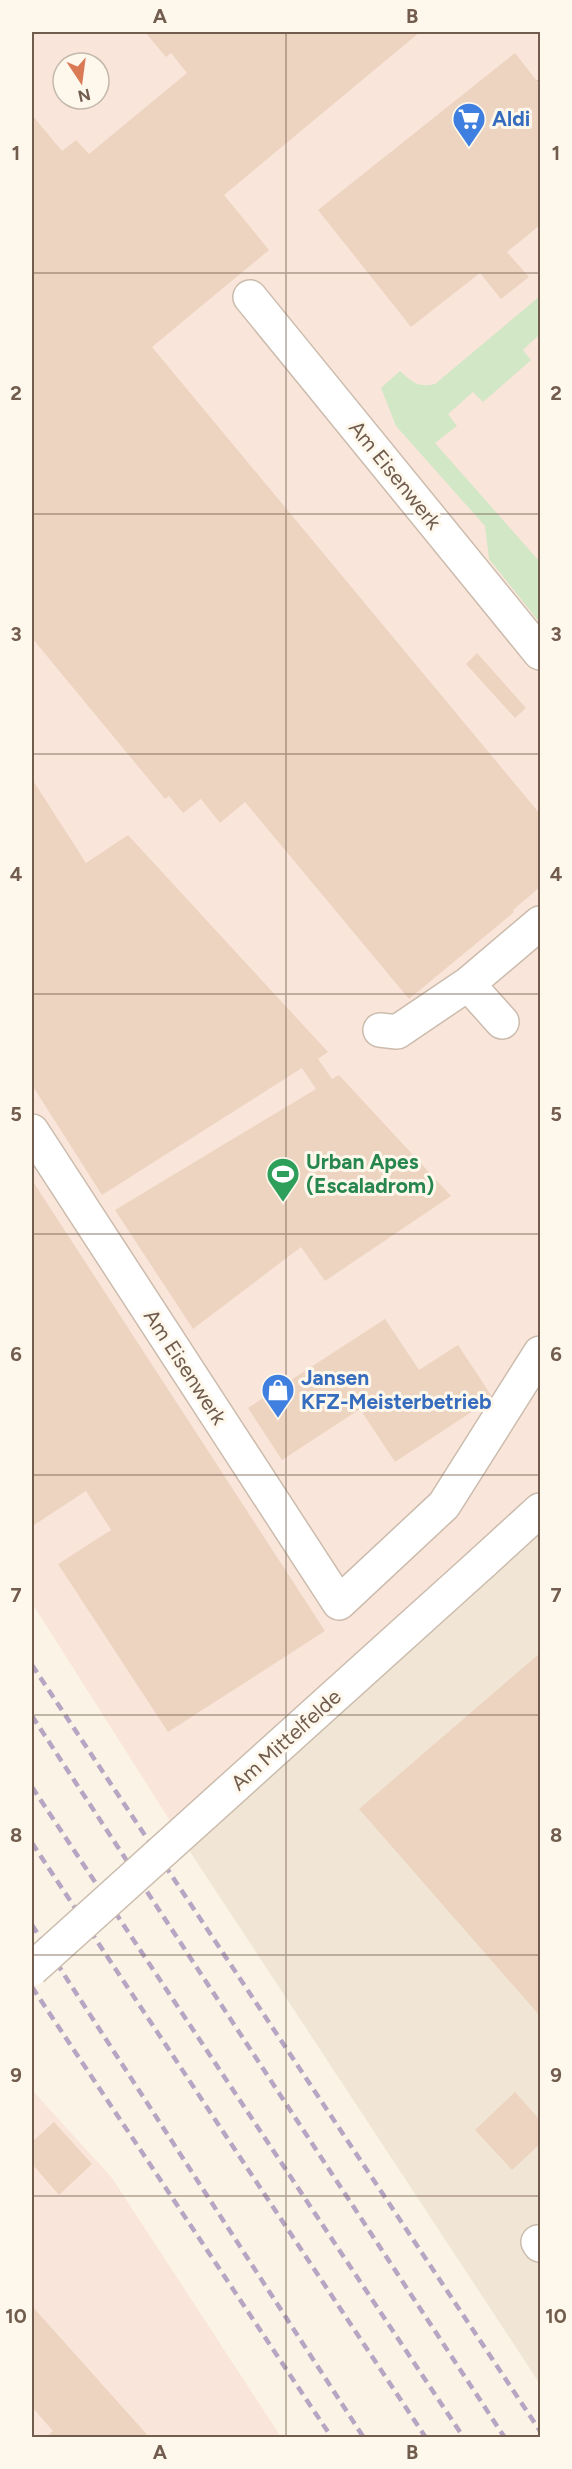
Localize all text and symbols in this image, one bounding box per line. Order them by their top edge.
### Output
text: A [153,4,168,28]
text: B [406,4,418,28]
north arrow [51,51,111,111]
text: N [76,84,92,106]
supermarket icon: Aldi [451,101,487,148]
place label: Aldi [492,106,530,131]
text: 1 [12,141,20,165]
text: 1 [552,141,560,165]
text: 2 [10,381,22,405]
text: 2 [550,381,562,405]
street label: Am Eisenwerk [344,415,447,535]
text: 3 [10,622,22,646]
text: 3 [550,622,562,646]
text: 4 [10,862,23,886]
text: 4 [550,862,563,886]
text: 5 [10,1102,22,1126]
text: 5 [550,1102,562,1126]
place label: Urban Apes (Escaladrom) [306,1149,434,1198]
sports icon: Urban Apes (Escaladrom) [265,1156,301,1203]
street label: Am Eisenwerk [139,1304,232,1430]
text: 6 [10,1342,22,1366]
text: 6 [550,1342,562,1366]
place label: Jansen KFZ-Meisterbetrieb [301,1365,491,1414]
shop icon: Jansen KFZ-Meisterbetrieb [260,1372,296,1419]
text: 7 [10,1583,22,1607]
text: 7 [550,1583,562,1607]
street label: Am Mittelfelde [226,1684,346,1796]
text: 8 [10,1823,22,1847]
text: 8 [550,1823,562,1847]
text: 9 [10,2063,22,2087]
text: 9 [550,2063,562,2087]
text: 10 [5,2304,27,2328]
text: 10 [545,2304,567,2328]
text: A [153,2440,168,2464]
text: B [406,2440,418,2464]

